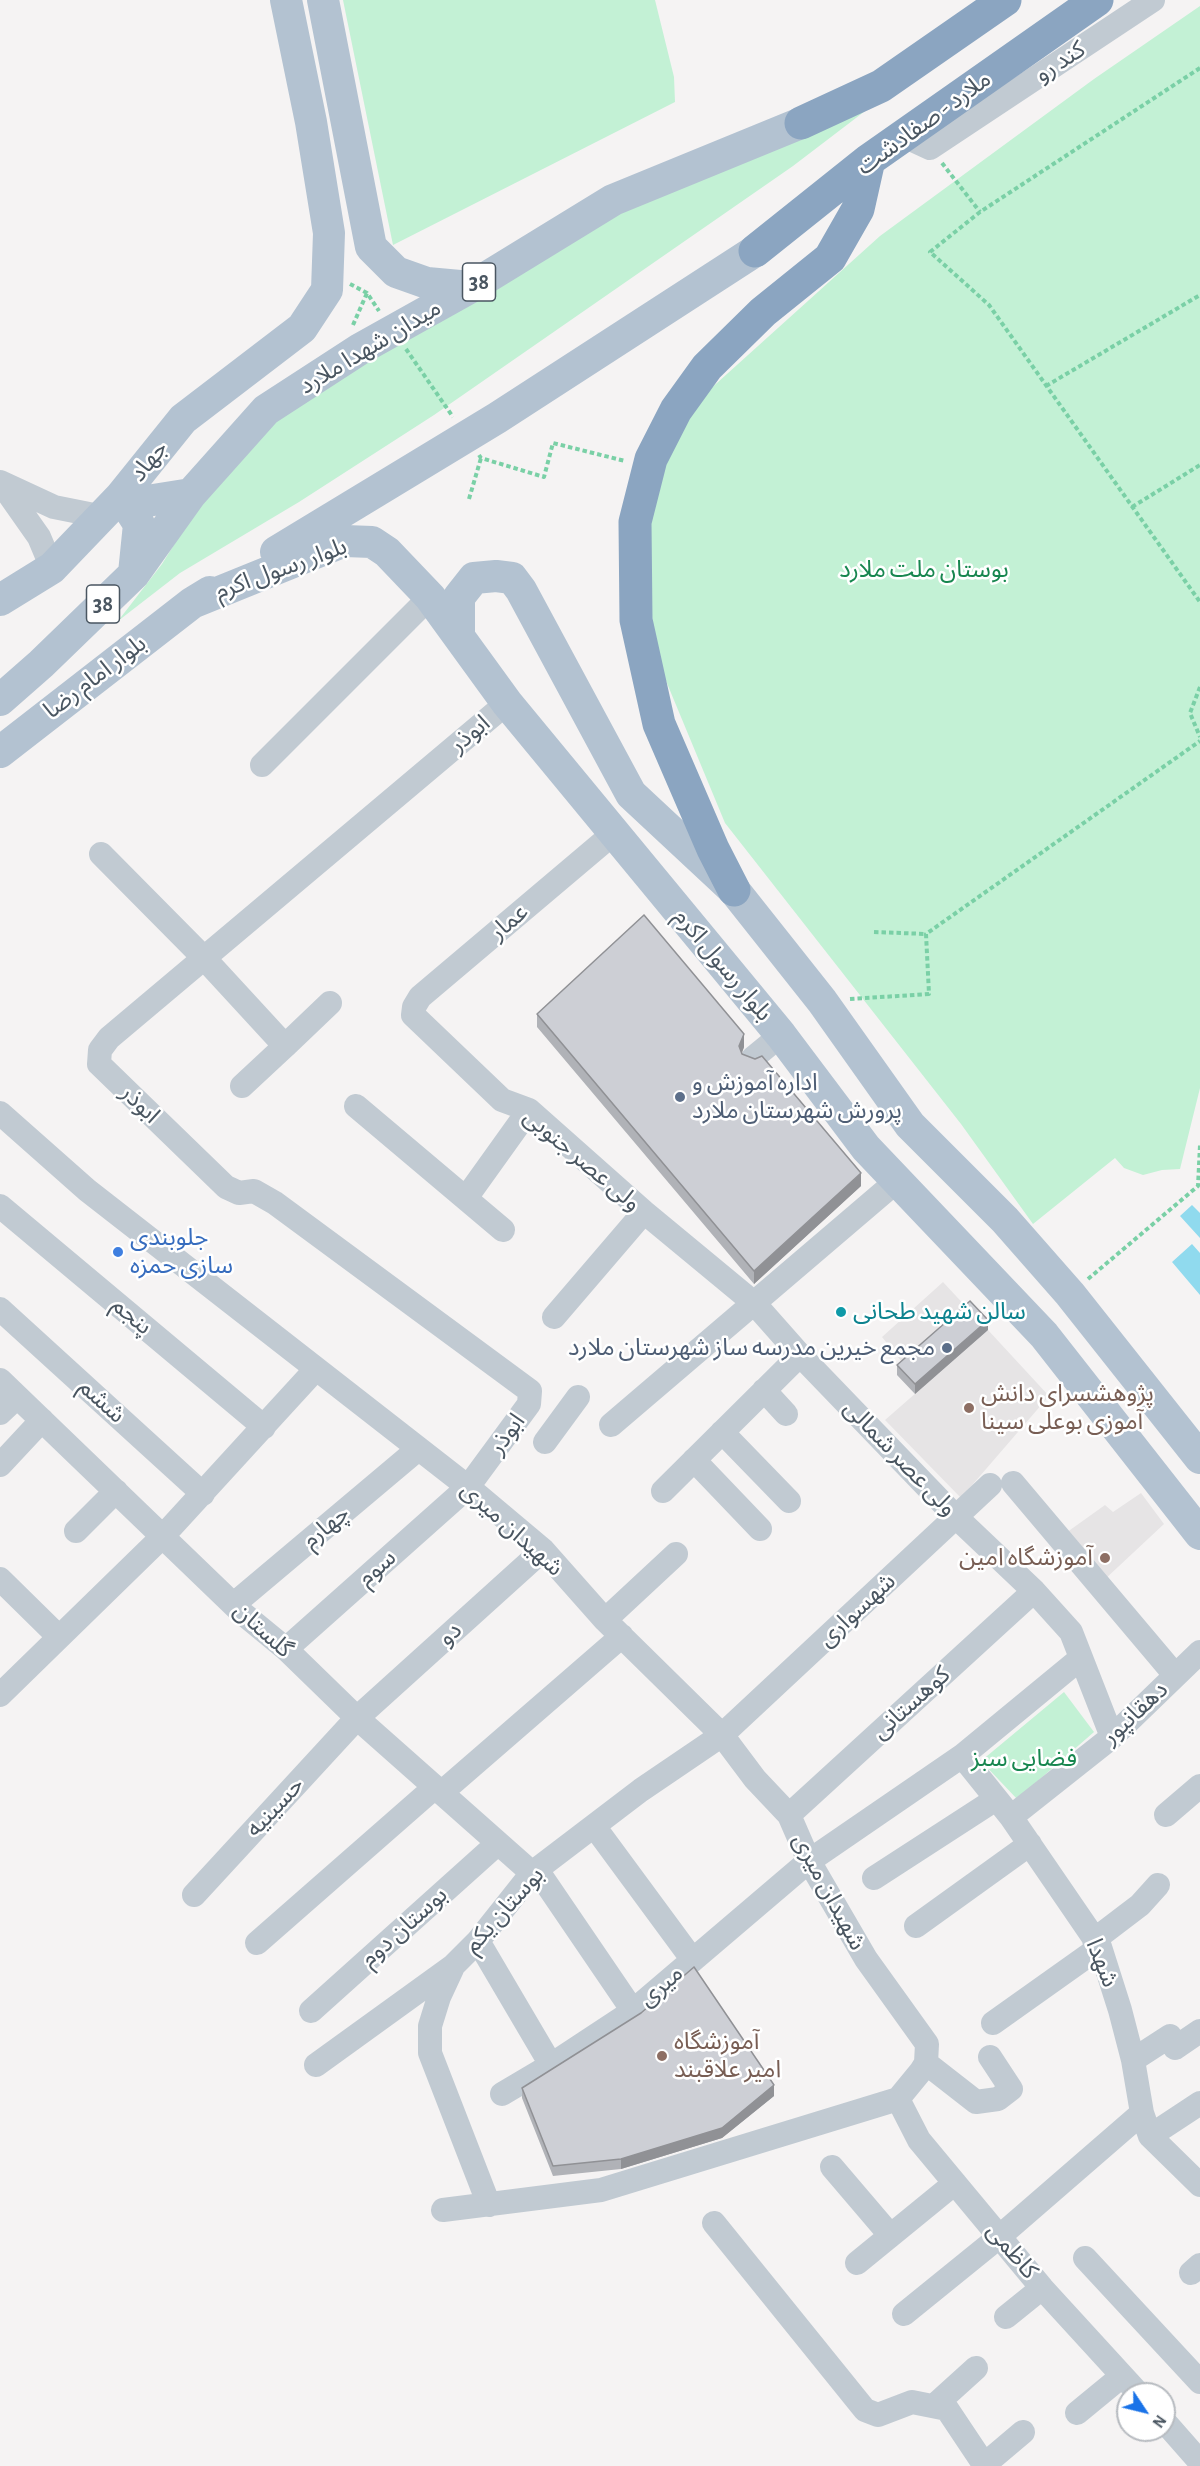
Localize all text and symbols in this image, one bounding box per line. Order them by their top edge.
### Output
street label: کند رو [1029,35,1091,89]
street label: ملارد - صفادشت [851,65,997,181]
road number: 38 [462,263,496,301]
street label: میدان شهدا ملارد [294,293,446,401]
street label: جهاد [124,435,174,487]
street label: بلوار رسول اکرم [211,532,351,606]
park label: بوستان ملت ملارد [839,556,1009,584]
road number: 38 [86,585,120,623]
street label: بلوار امام رضا [38,629,152,725]
street label: ابوذر [444,709,496,759]
street label: عمار [484,898,534,946]
street label: بلوار رسول اکرم [668,903,778,1027]
place label: اداره آموزش و پرورش شهرستان ملارد [692,1069,902,1125]
street label: ابوذر [114,1078,166,1130]
marker: اداره آموزش و پرورش شهرستان ملارد [673,1090,687,1104]
street label: ولی عصر جنوبی [517,1102,647,1218]
place label: جلوبندی سازی حمزه [130,1224,233,1280]
marker: جلوبندی سازی حمزه [111,1245,125,1259]
street label: پنجم [106,1291,158,1341]
place label: سالن شهید طحانی [853,1298,1026,1326]
marker: سالن شهید طحانی [834,1305,848,1319]
place label: مجمع خیرین مدرسه ساز شهرستان ملارد [568,1334,935,1362]
marker: مجمع خیرین مدرسه ساز شهرستان ملارد [940,1341,954,1355]
street label: ششم [73,1373,131,1429]
place label: پژوهشسرای دانش آموزی بوعلی سینا [981,1380,1154,1436]
street label: ولی عصر شمالی [837,1394,963,1522]
marker: پژوهشسرای دانش آموزی بوعلی سینا [962,1401,976,1415]
street label: ابوذر [482,1408,532,1460]
street label: شهیدان میری [455,1475,569,1583]
street label: چهارم [297,1499,355,1555]
street label: سوم [352,1543,402,1593]
place label: آموزشگاه امین [959,1544,1093,1572]
marker: آموزشگاه امین [1098,1551,1112,1565]
street label: شهسواری [812,1567,902,1653]
street label: گلستان [227,1596,299,1664]
street label: دو [432,1616,468,1652]
street label: کوهستانی [866,1660,956,1746]
street label: دهقانپور [1096,1675,1174,1751]
park label: فضایی سبز [971,1745,1077,1773]
street label: حسینیه [240,1771,310,1843]
street label: شهیدان میری [786,1829,872,1955]
street label: بوستان یکم [458,1861,550,1959]
street label: بوستان دوم [355,1881,453,1973]
street label: شهدا [1079,1935,1125,1991]
street label: میری [633,1959,689,2013]
place label: آموزشگاه امیر علاقبند [674,2028,781,2084]
marker: آموزشگاه امیر علاقبند [655,2049,669,2063]
street label: کاظمی [980,2217,1044,2285]
north arrow [1116,2382,1176,2442]
text: N [1149,2412,1169,2430]

